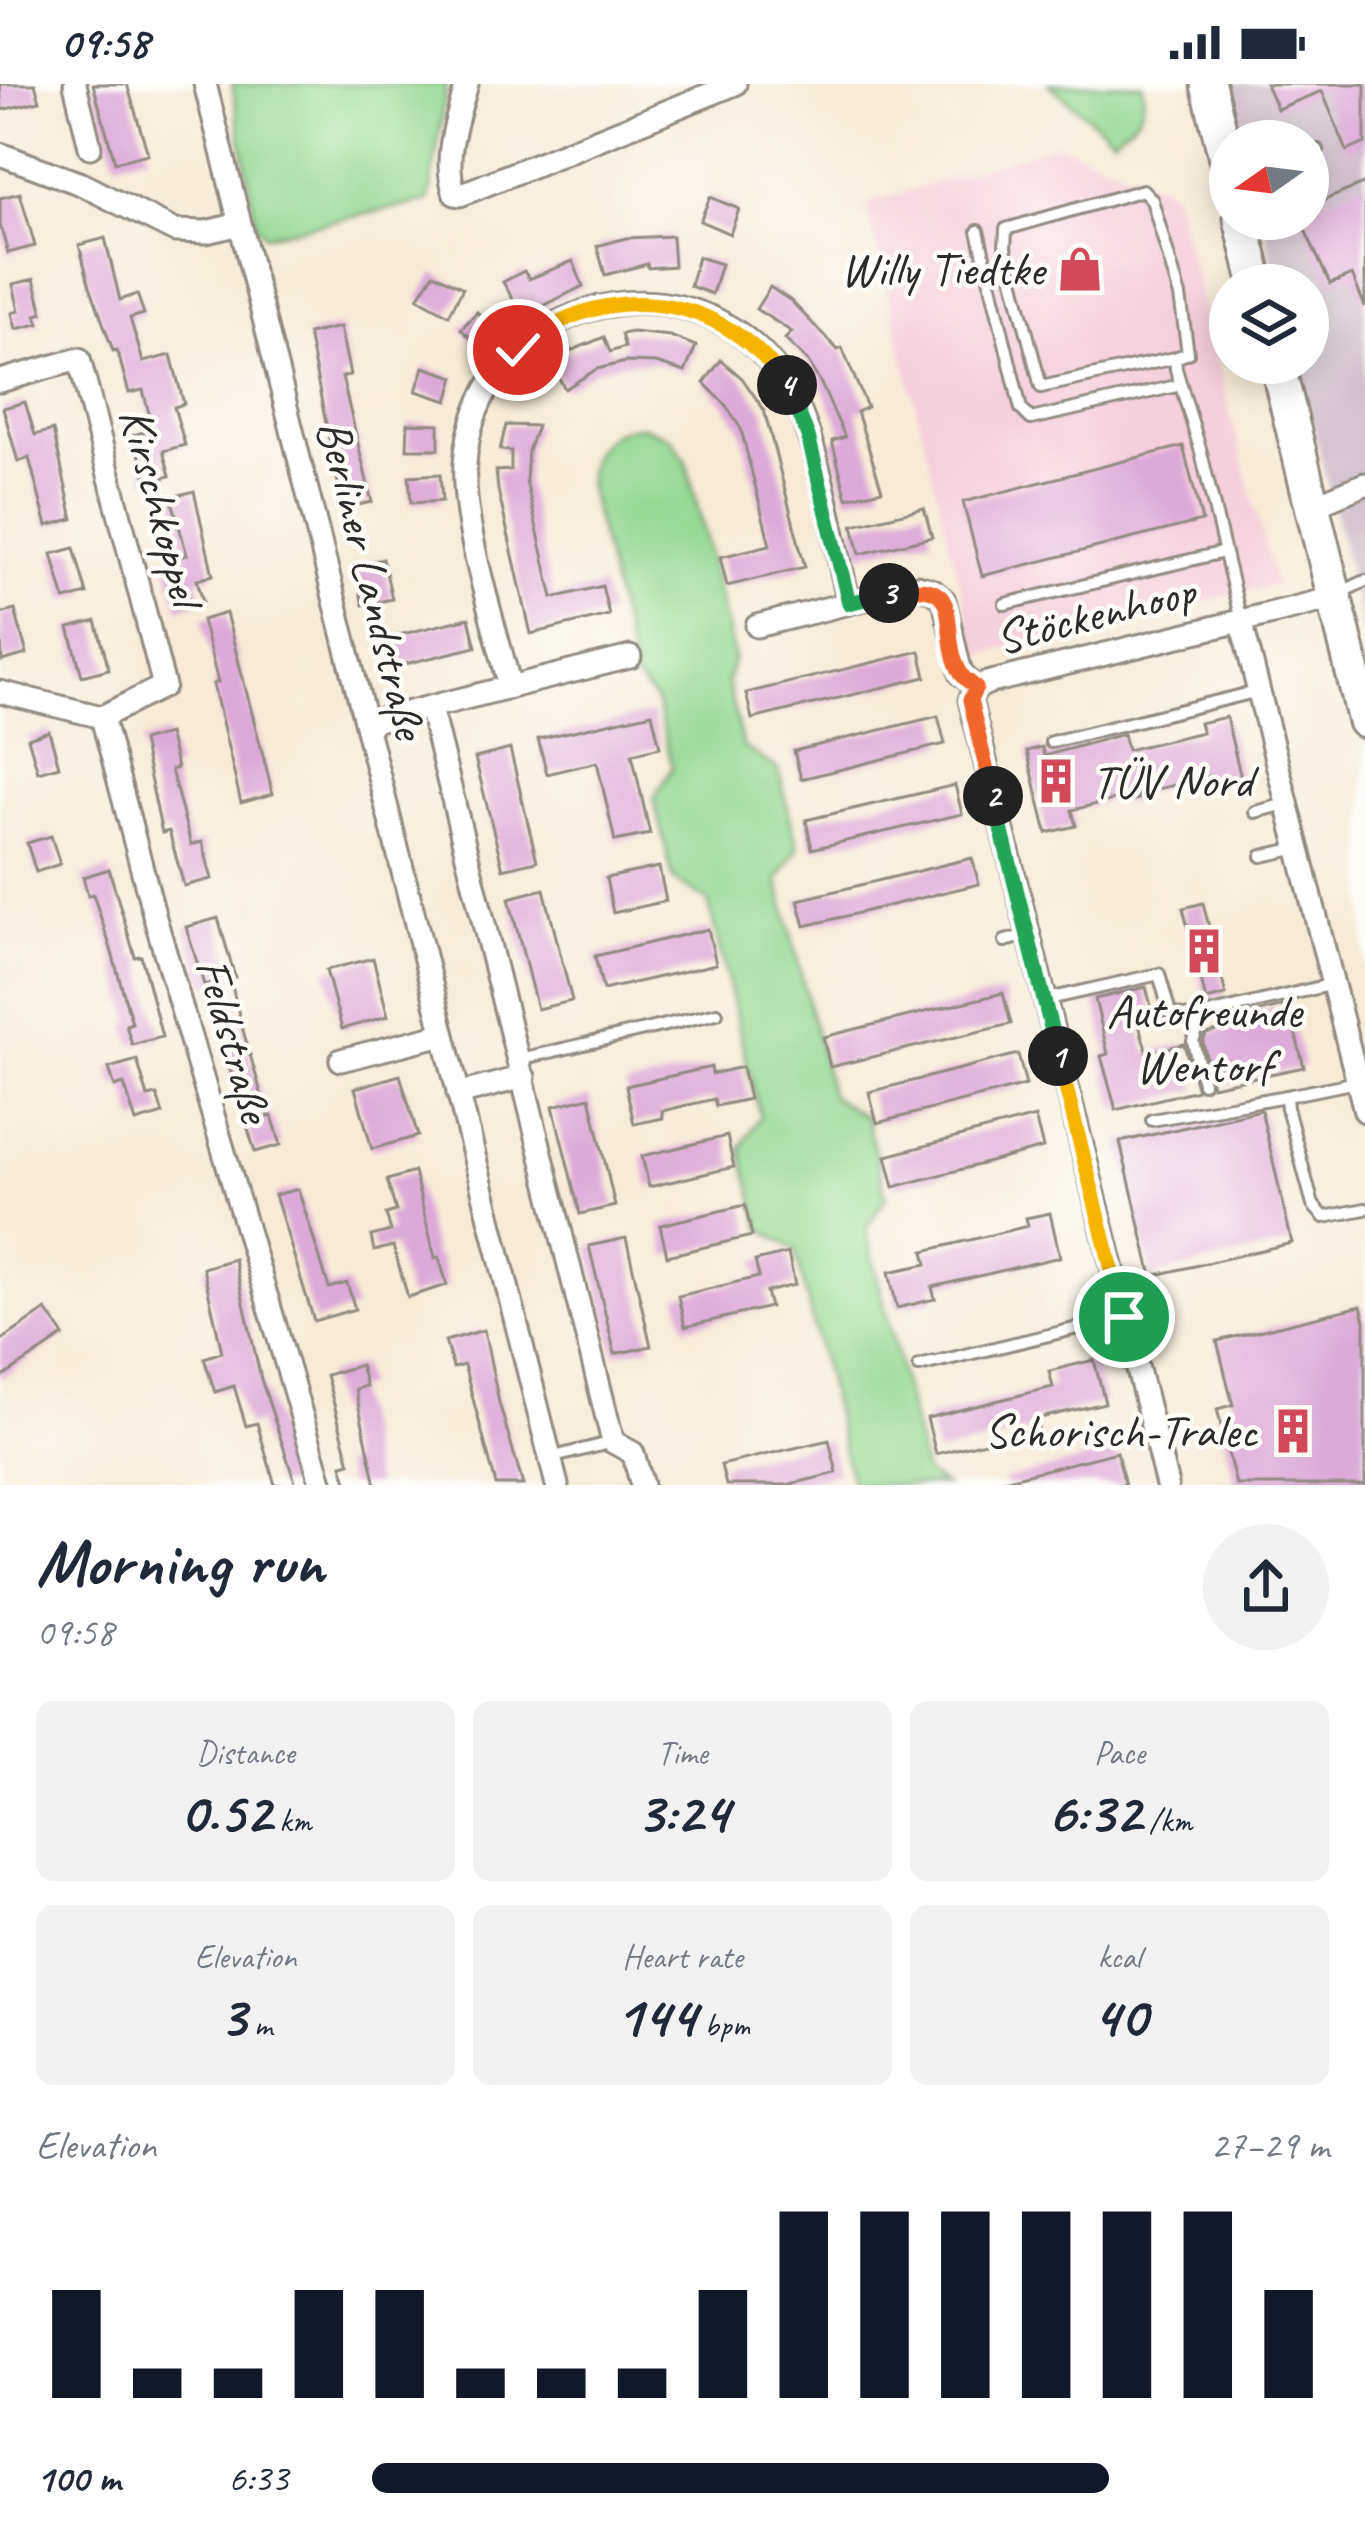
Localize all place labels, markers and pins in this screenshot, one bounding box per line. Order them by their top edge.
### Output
place label: Willy Tiedtke [840,239,1047,299]
shop icon: Willy Tiedtke [1055,244,1105,294]
pin [467,299,569,401]
pin: 4 [757,355,817,415]
pin: 3 [859,563,919,623]
place label: TÜV Nord [1092,751,1260,811]
building icon: TÜV Nord [1031,756,1081,806]
pin: 2 [963,766,1023,826]
building icon: Autofreunde Wentorf [1179,926,1229,976]
place label: Autofreunde Wentorf [1107,981,1305,1096]
pin: 1 [1028,1026,1088,1086]
pin [1073,1266,1175,1368]
place label: Schorisch-Tralec [984,1401,1259,1461]
building icon: Schorisch-Tralec [1268,1406,1318,1456]

